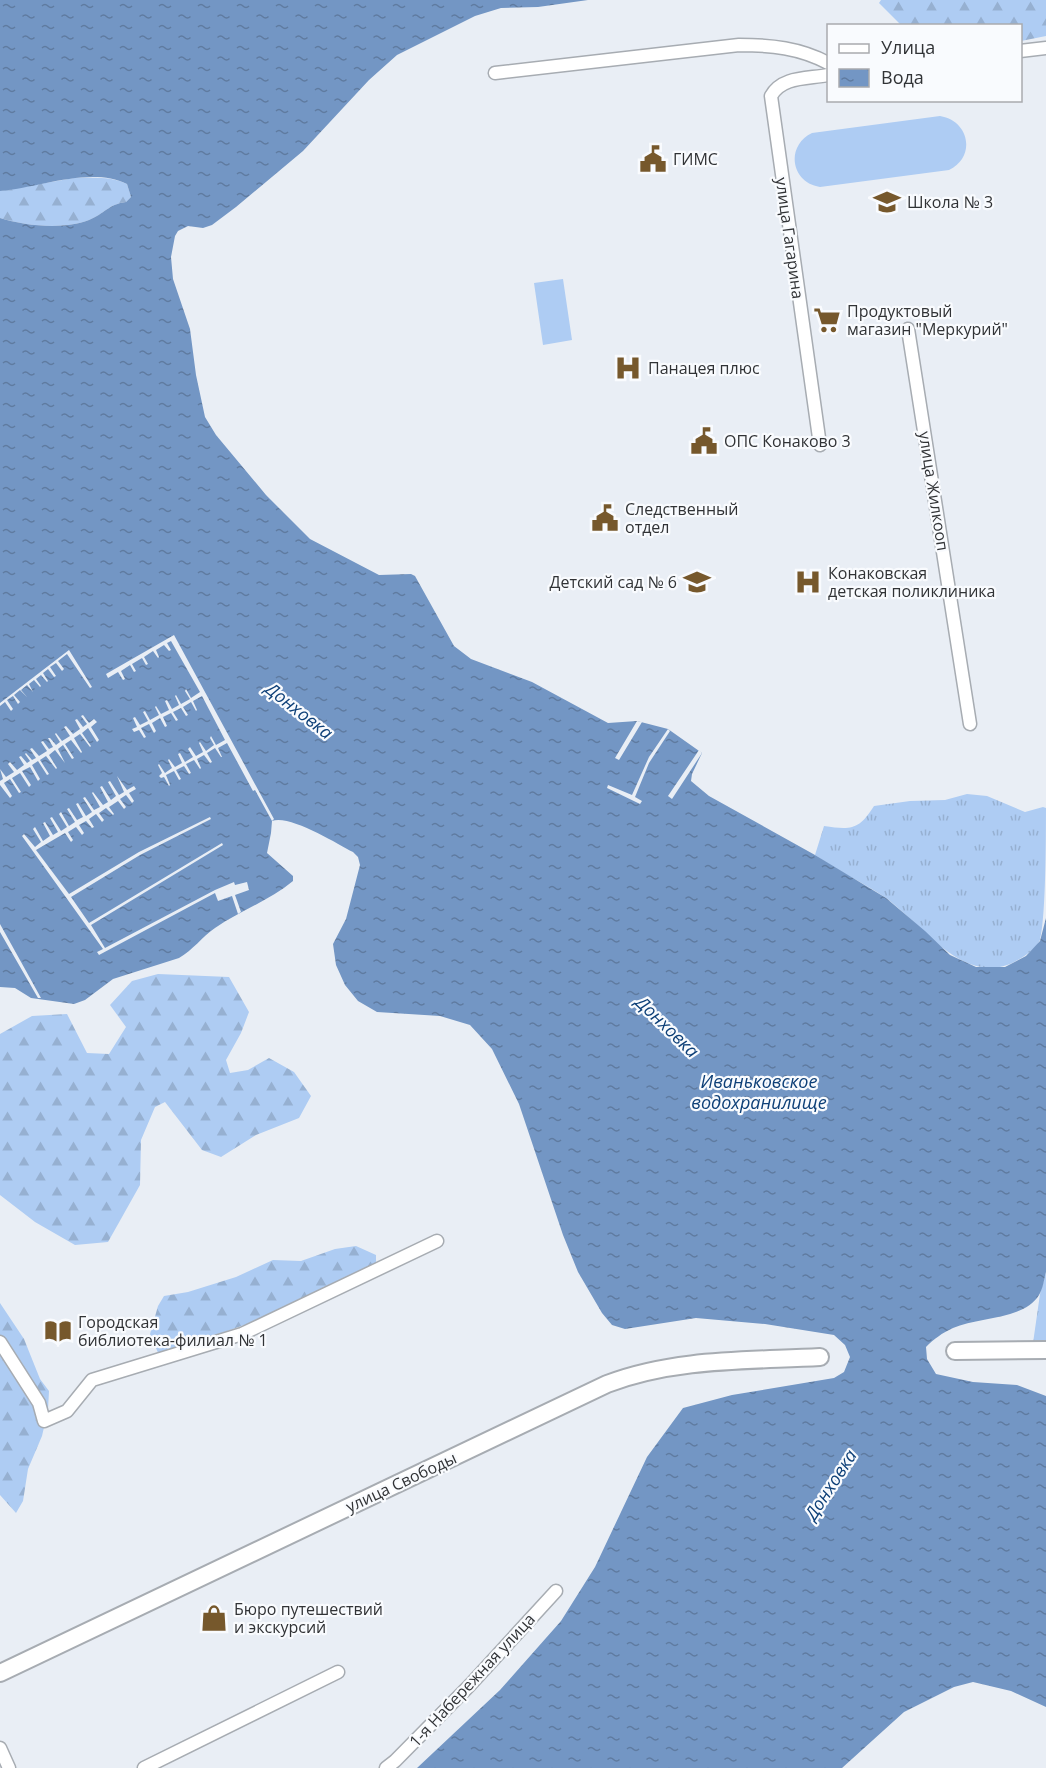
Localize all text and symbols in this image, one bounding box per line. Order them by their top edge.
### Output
legend [827,24,1022,102]
text: Улица [881,35,935,59]
text: Вода [881,65,924,89]
public building icon: ГИМС [638,144,668,174]
place label: ГИМС [673,148,718,170]
street label: улица Гагарина [771,176,809,300]
school or university icon: Школа № 3 [872,187,902,217]
place label: Школа № 3 [907,191,993,213]
place label: Продуктовый магазин "Меркурий" [847,300,1008,340]
supermarket icon: Продуктовый магазин "Меркурий" [812,305,842,335]
hospital icon: Панацея плюс [613,353,643,383]
place label: Панацея плюс [648,357,760,379]
public building icon: ОПС Конаково 3 [689,426,719,456]
place label: ОПС Конаково 3 [724,430,851,452]
street label: улица Жилкооп [914,430,954,552]
place label: Следственный отдел [625,498,739,538]
public building icon: Следственный отдел [590,503,620,533]
place label: Конаковская детская поликлиника [828,562,995,602]
school or university icon: Детский сад № 6 [682,567,712,597]
hospital icon: Конаковская детская поликлиника [793,567,823,597]
place label: Детский сад № 6 [550,571,677,593]
water label: Донховка [259,675,338,744]
water label: Донховка [629,989,705,1063]
water label: Иваньковское водохранилище [691,1069,827,1114]
place label: Городская библиотека-филиал № 1 [78,1311,268,1351]
library icon: Городская библиотека-филиал № 1 [43,1316,73,1346]
water label: Донховка [797,1445,862,1526]
street label: улица Свободы [342,1447,460,1517]
place label: Бюро путешествий и экскурсий [234,1598,383,1638]
shop icon: Бюро путешествий и экскурсий [199,1603,229,1633]
street label: 1-я Набережная улица [404,1608,540,1752]

